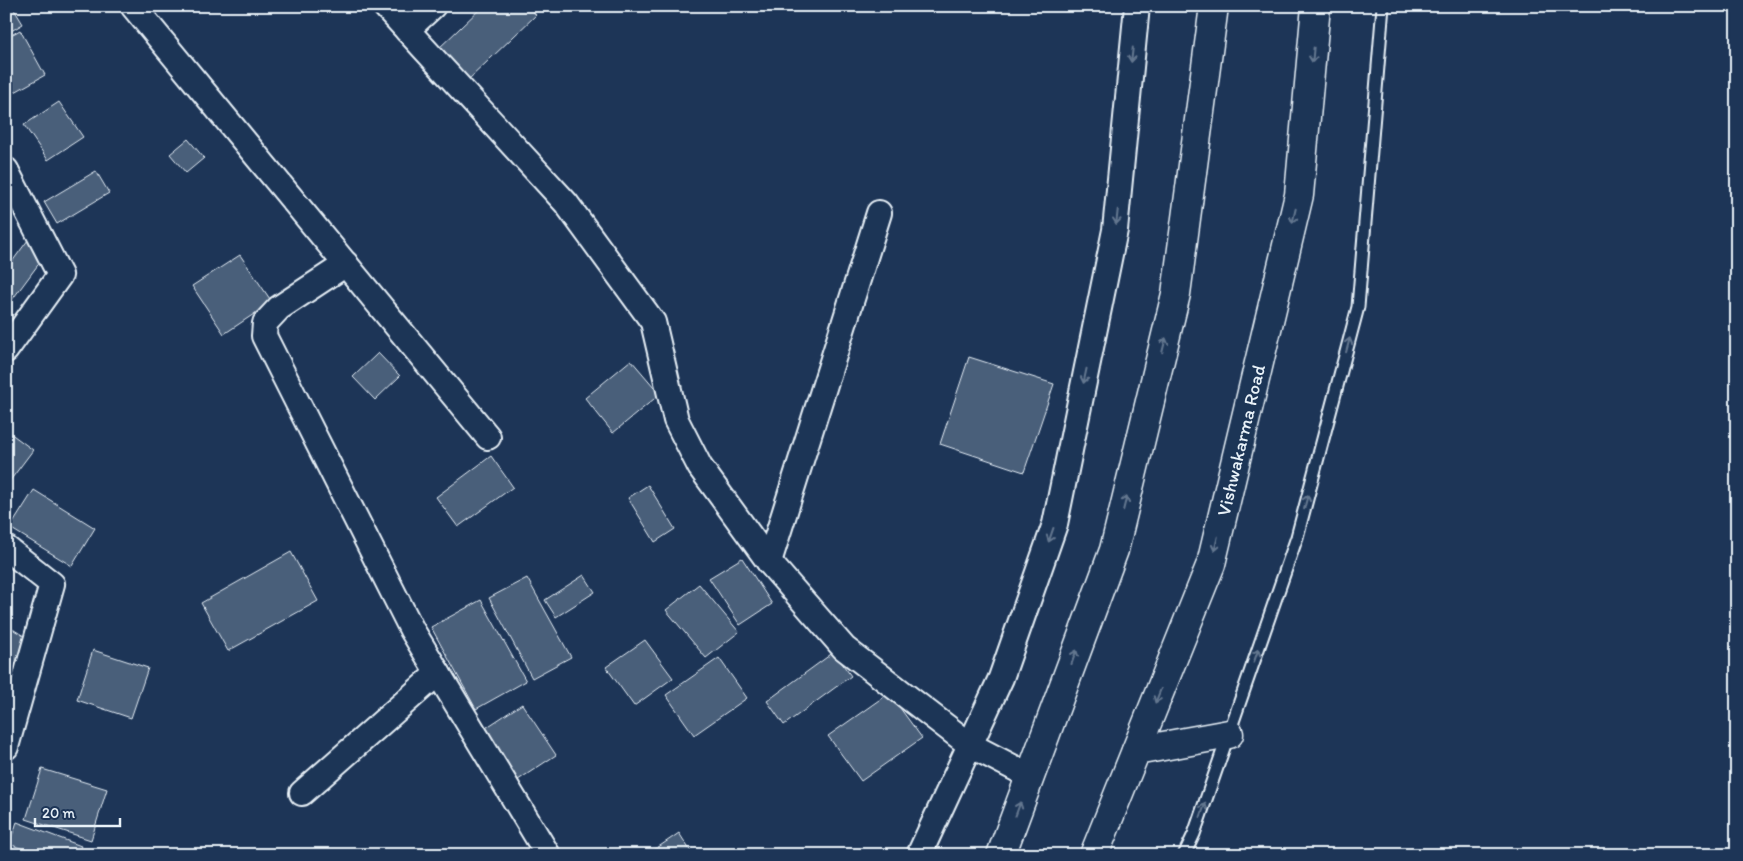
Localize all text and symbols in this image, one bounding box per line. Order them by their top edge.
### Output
one-way arrow [1127,46,1137,62]
one-way arrow [1308,47,1317,63]
one-way arrow [1112,208,1121,224]
one-way arrow [1289,208,1298,224]
one-way arrow [1160,337,1169,353]
one-way arrow [1344,337,1353,353]
street label: Vishwakarma Road [1211,361,1270,518]
one-way arrow [1080,367,1090,383]
one-way arrow [1302,494,1312,510]
one-way arrow [1121,495,1130,511]
one-way arrow [1046,526,1055,542]
one-way arrow [1211,536,1220,552]
one-way arrow [1251,648,1261,664]
one-way arrow [1070,649,1079,665]
one-way arrow [1153,688,1162,703]
scale bar [35,796,120,828]
one-way arrow [1014,802,1023,817]
one-way arrow [1198,802,1208,818]
text: 20 m [42,804,76,822]

